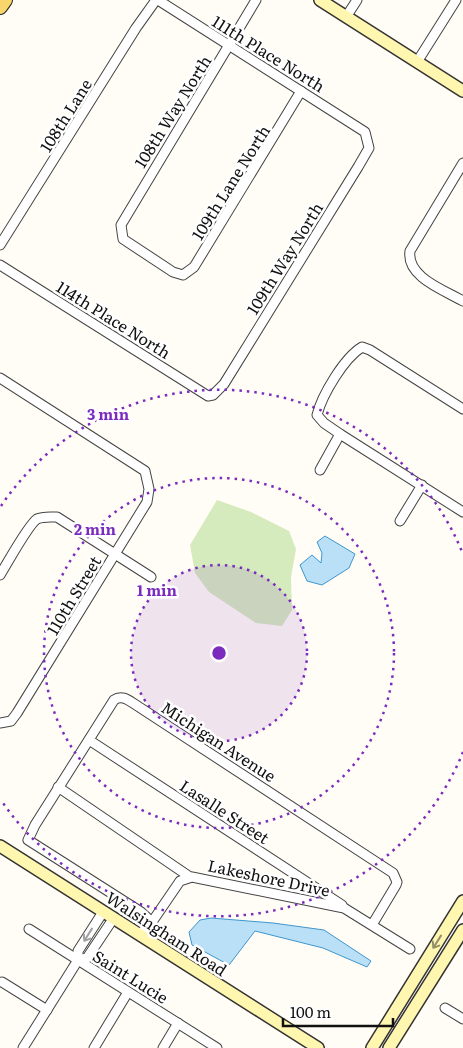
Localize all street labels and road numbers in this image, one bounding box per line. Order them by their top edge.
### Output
street label: 111th Place North [208,9,330,98]
street label: 108th Way North [128,50,216,172]
street label: 108th Lane [33,74,97,156]
street label: 109th Lane North [185,120,275,244]
street label: 109th Way North [240,197,328,319]
street label: 114th Place North [52,274,176,364]
street label: 110th Street [40,551,106,639]
street label: Michigan Avenue [157,695,281,787]
street label: Lasalle Street [176,773,275,849]
street label: Lakeshore Drive [206,852,332,902]
street label: Walsingham Road [102,885,232,981]
street label: Saint Lucie [89,943,173,1009]

